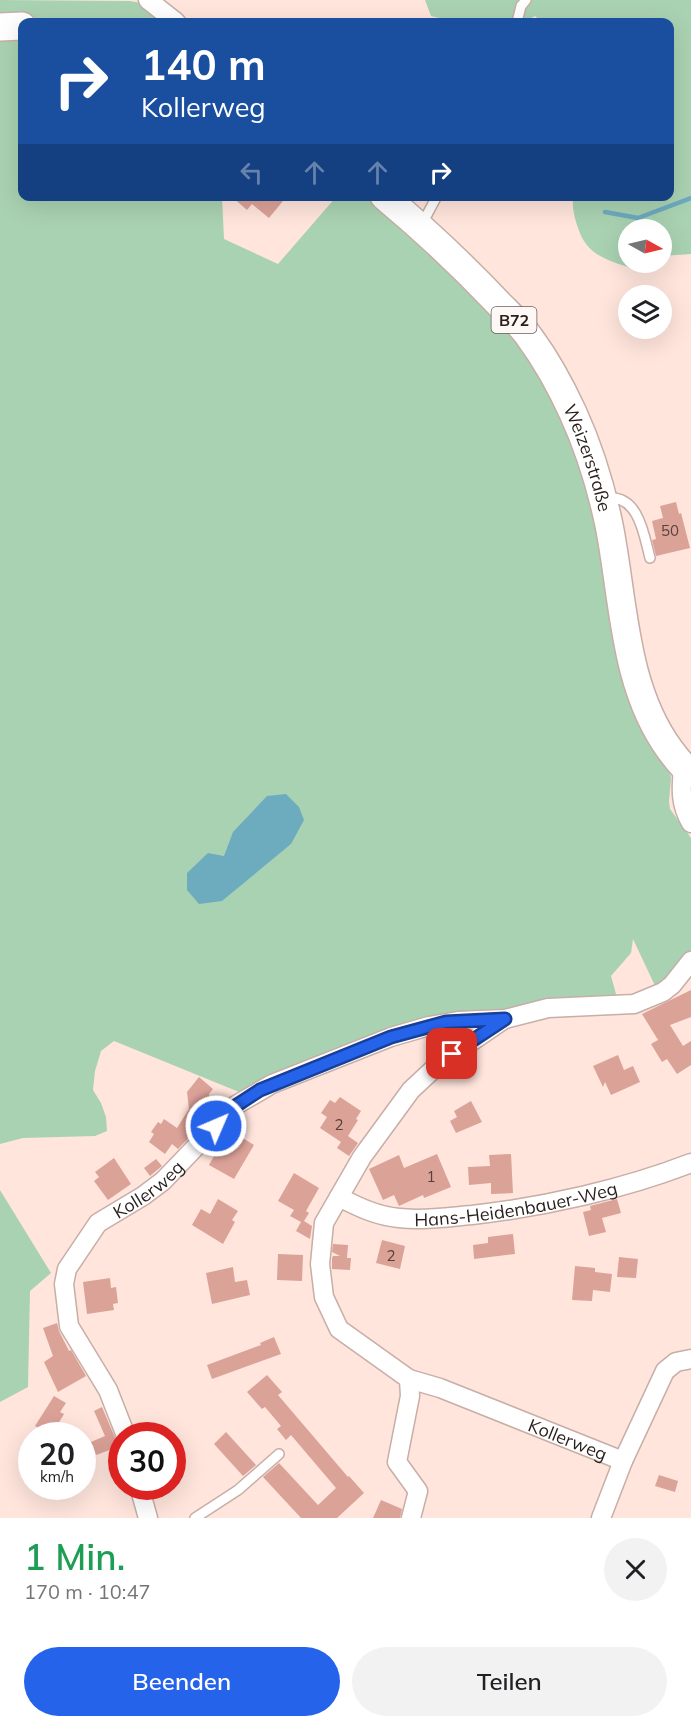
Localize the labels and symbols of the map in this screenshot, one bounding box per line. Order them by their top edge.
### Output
north arrow [618,219,672,273]
road number: B72 [492,307,536,333]
street label: Weizerstraße [559,400,617,514]
house number: 50 [661,521,679,540]
pin [426,1028,477,1079]
position arrow [184,1094,248,1158]
house number: 2 [334,1115,344,1134]
street label: Kollerweg [108,1155,188,1223]
house number: 1 [426,1167,436,1186]
street label: Hans-Heidenbauer-Weg [414,1176,620,1231]
house number: 2 [386,1246,396,1265]
street label: Kollerweg [525,1413,611,1465]
speed limit sign: 30 [108,1422,186,1500]

